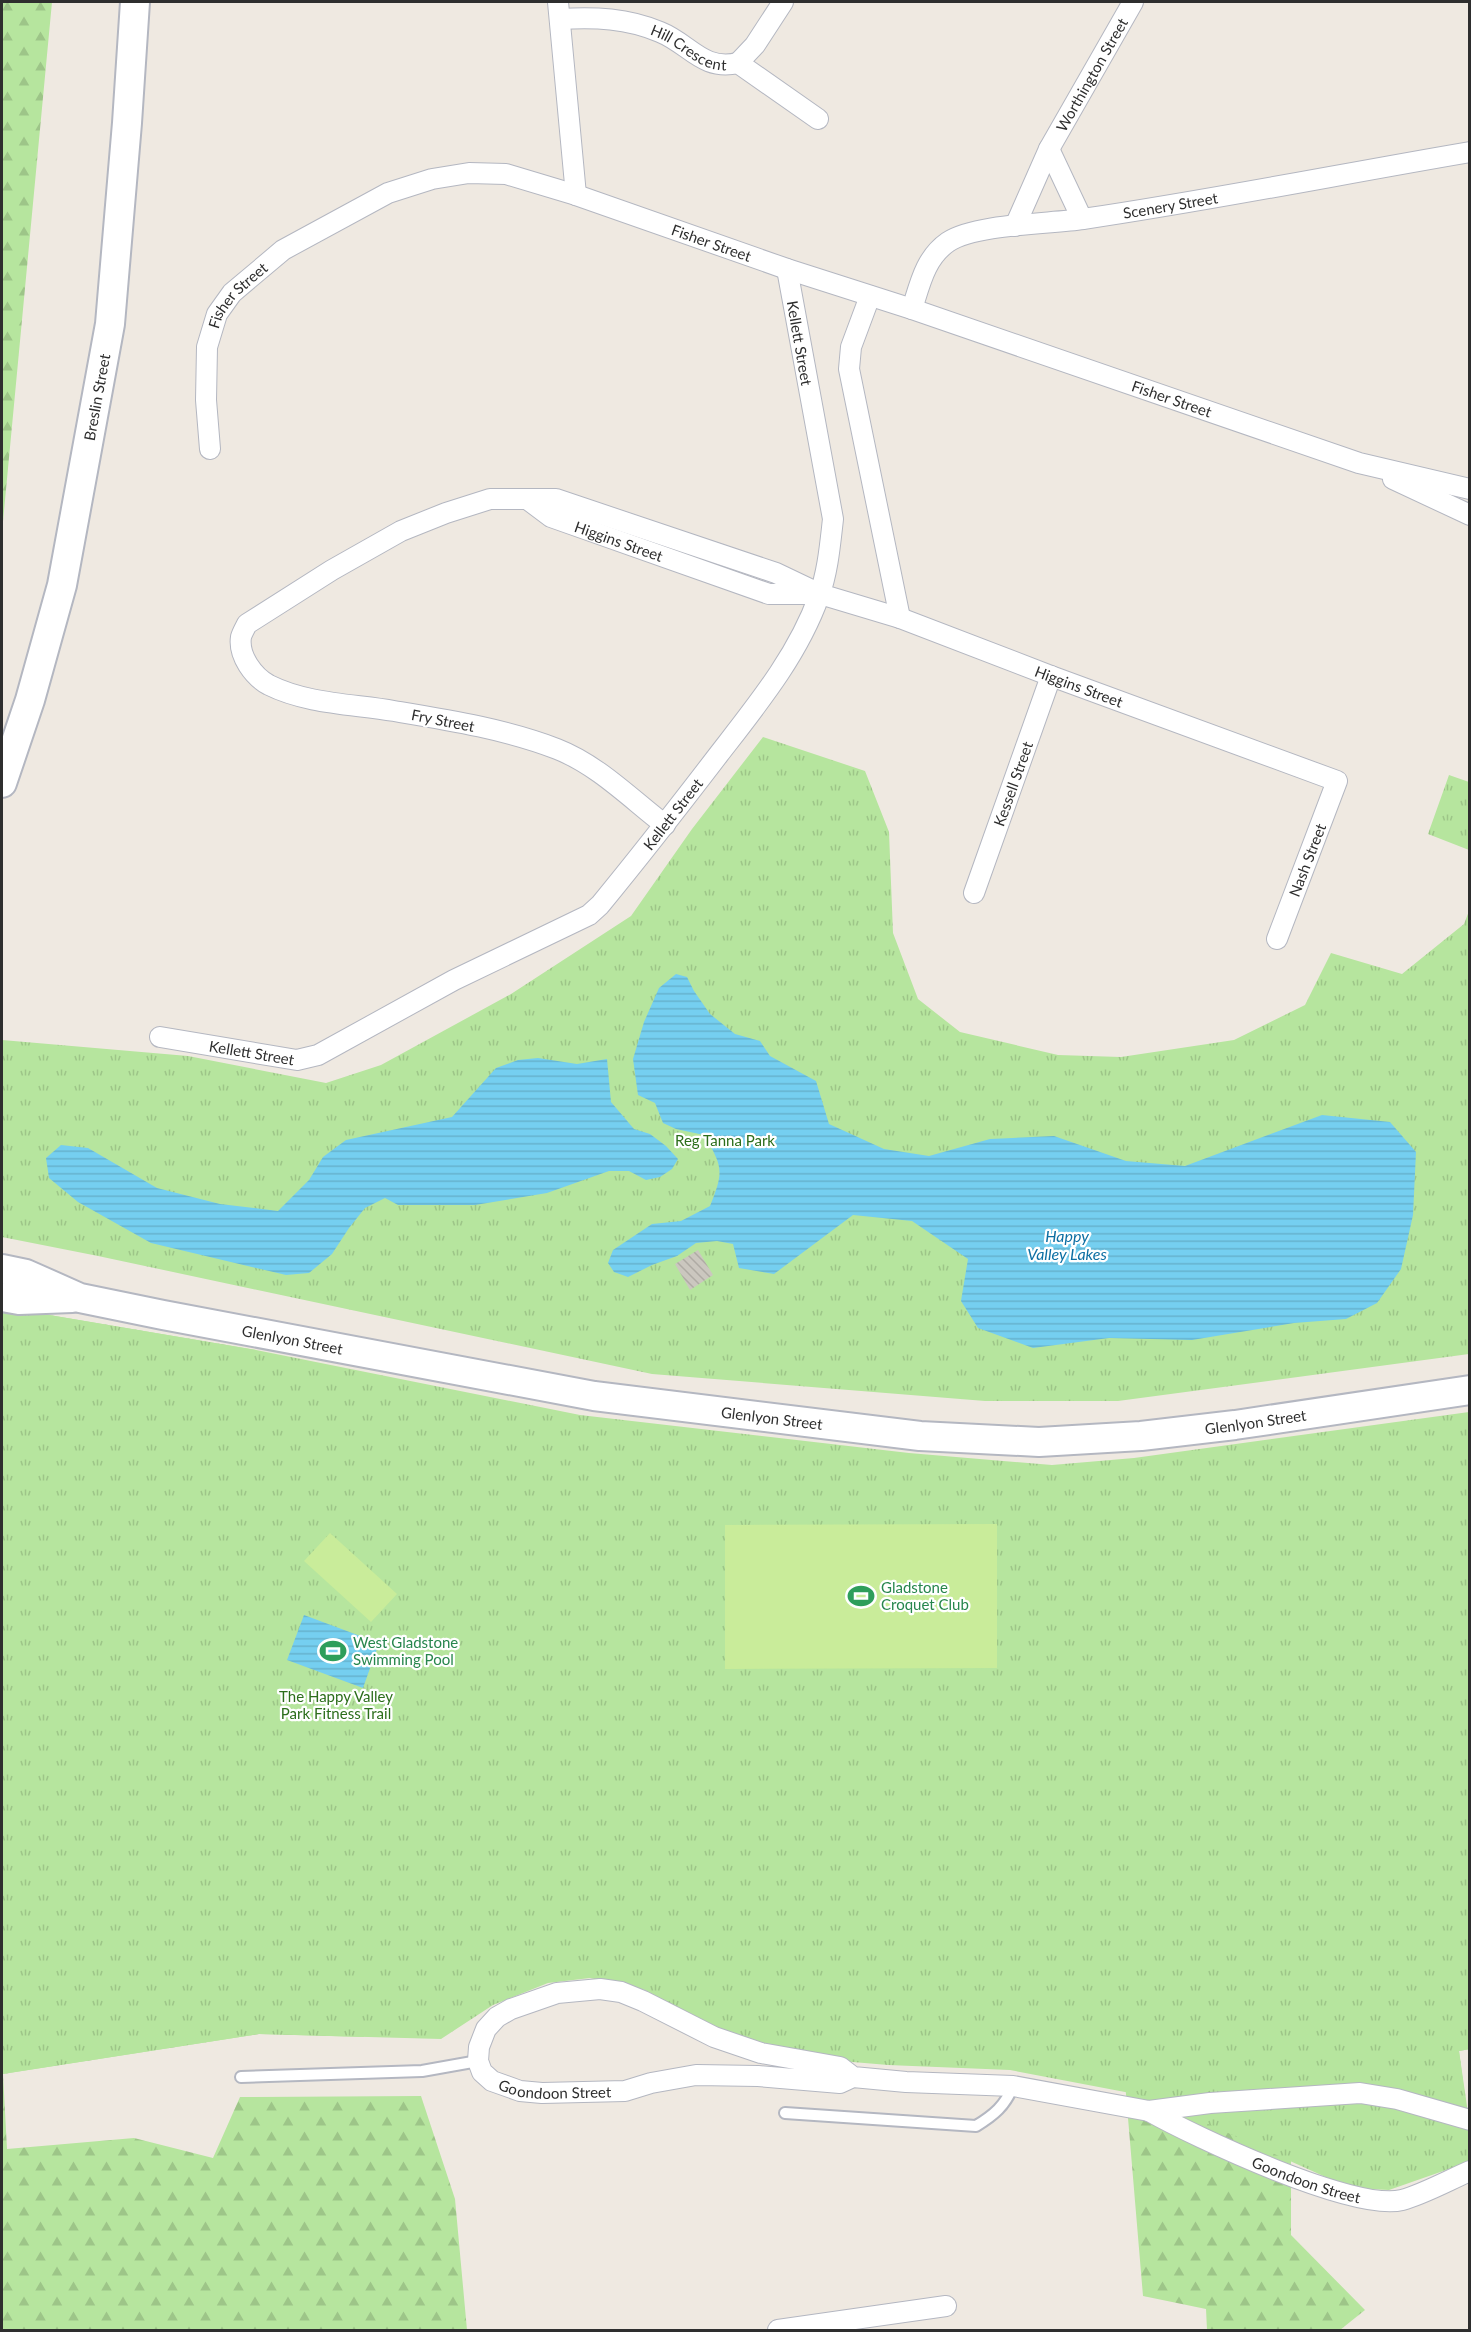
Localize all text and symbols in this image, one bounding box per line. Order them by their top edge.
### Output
street label: Worthington Street [1052,14,1131,134]
street label: Hill Crescent [648,20,727,74]
street label: Scenery Street [1122,188,1220,222]
street label: Fisher Street [669,220,754,265]
street label: Fisher Street [204,258,271,330]
street label: Kellett Street [784,299,816,387]
street label: Breslin Street [80,352,113,442]
street label: Fisher Street [1129,376,1215,421]
street label: Higgins Street [572,517,666,565]
street label: Higgins Street [1032,662,1126,711]
street label: Fry Street [410,705,477,735]
street label: Kessell Street [989,738,1036,828]
street label: Kellett Street [639,774,706,853]
street label: Nash Street [1285,820,1329,899]
street label: Kellett Street [208,1036,296,1068]
park label: Reg Tanna Park [675,1131,775,1149]
water label: Happy Valley Lakes [1027,1226,1107,1263]
street label: Glenlyon Street [241,1321,345,1358]
street label: Glenlyon Street [720,1403,824,1433]
street label: Glenlyon Street [1204,1405,1308,1437]
place label: Gladstone Croquet Club [881,1578,969,1613]
sports icon: Gladstone Croquet Club [846,1581,876,1611]
place label: West Gladstone Swimming Pool [353,1633,458,1668]
sports icon: West Gladstone Swimming Pool [318,1636,348,1666]
park label: The Happy Valley Park Fitness Trail [279,1687,393,1722]
street label: Goondoon Street [496,2075,612,2102]
street label: Goondoon Street [1249,2152,1363,2206]

